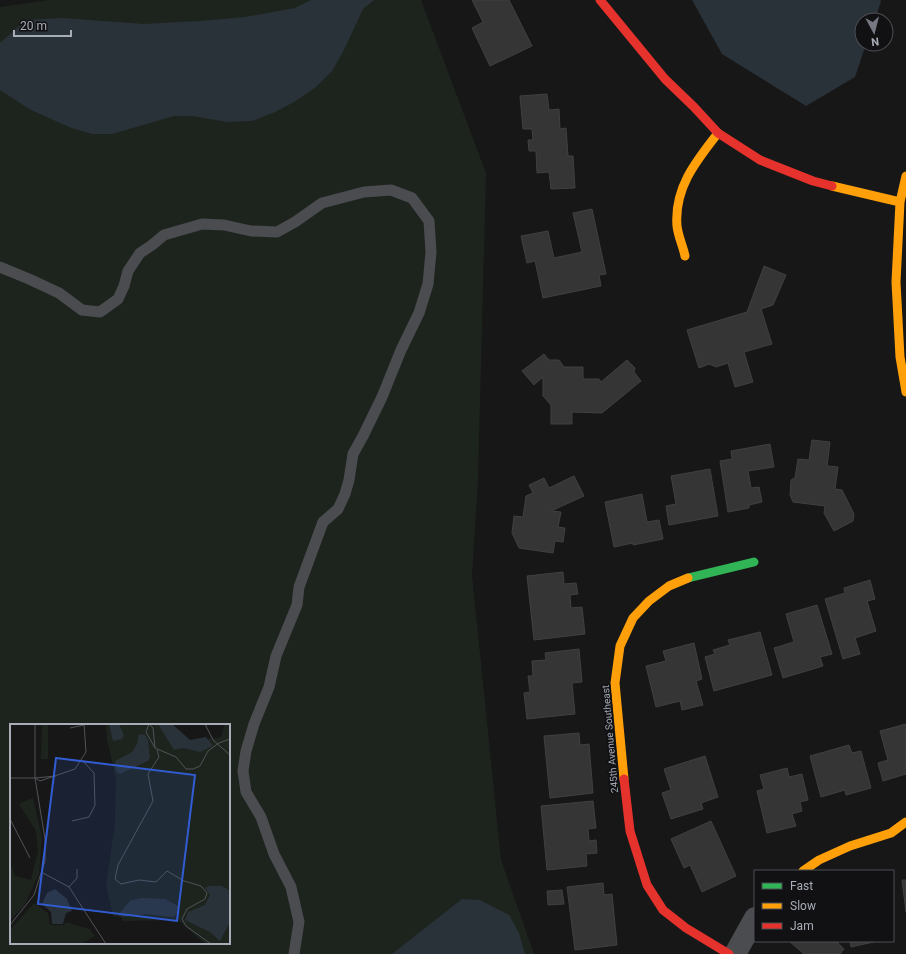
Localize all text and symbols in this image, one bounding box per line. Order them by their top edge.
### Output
scale bar [14,12,71,38]
north arrow [854,12,894,52]
text: 20 m [20,19,47,33]
text: N [870,35,880,48]
street label: 245th Avenue Southeast [600,685,620,793]
inset map [10,724,230,944]
legend [754,870,894,942]
text: Fast [790,879,813,893]
text: Slow [790,899,816,913]
text: Jam [790,919,814,933]

